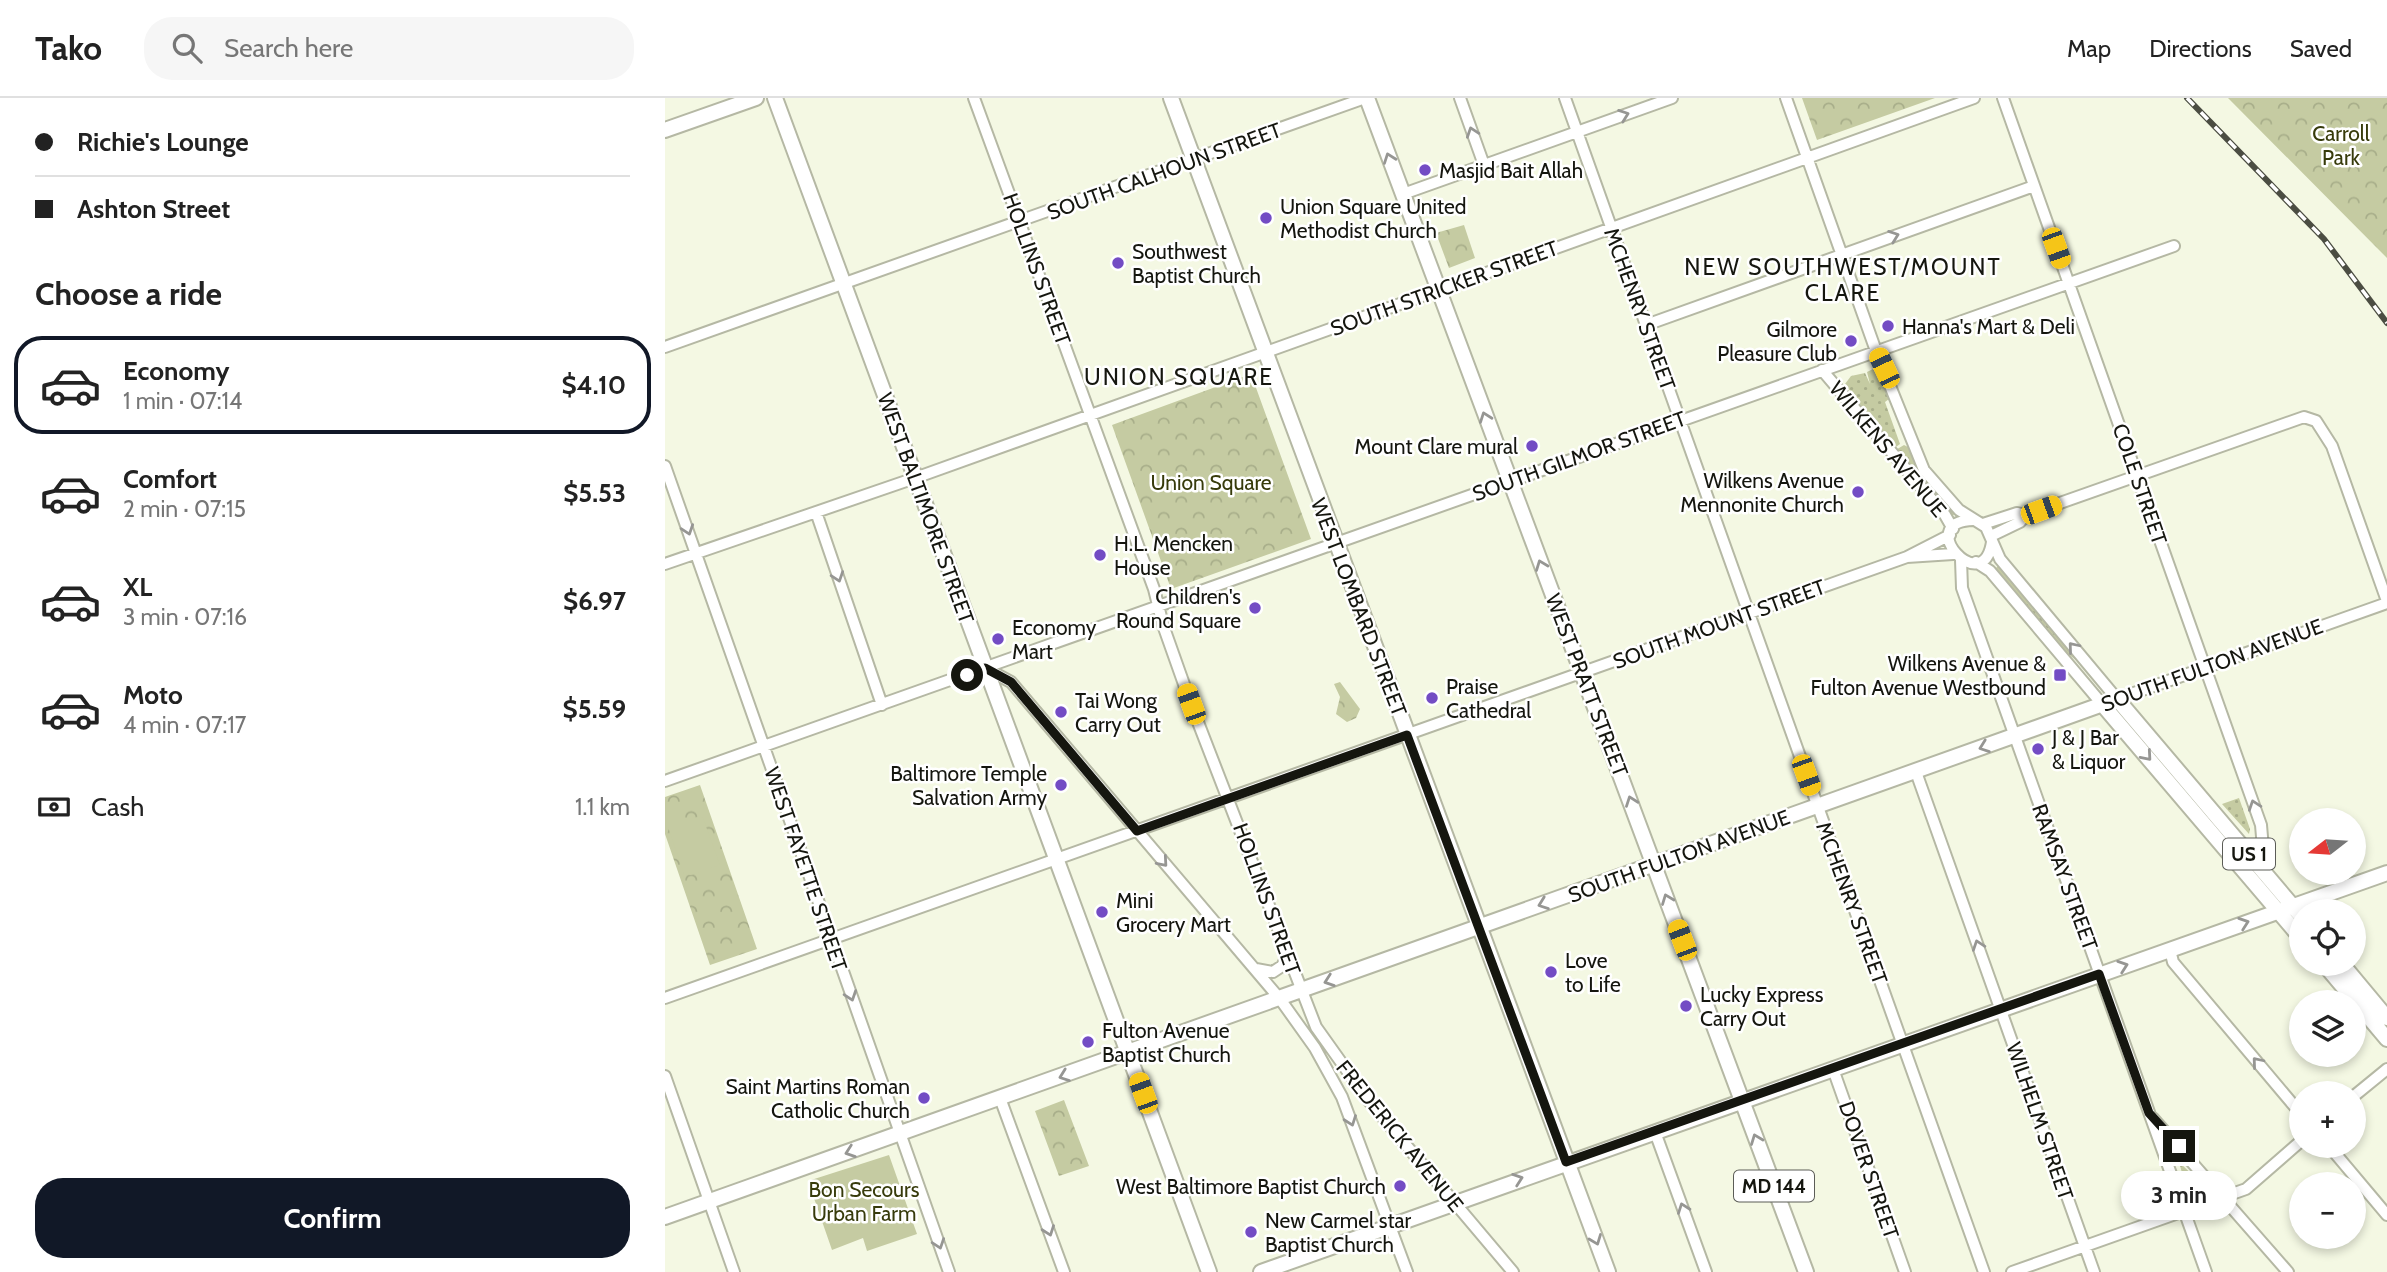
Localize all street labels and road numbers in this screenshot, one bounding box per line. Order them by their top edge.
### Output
street label: SOUTH CALHOUN STREET [1044,117,1284,225]
street label: HOLLINS STREET [998,190,1076,348]
street label: MCHENRY STREET [1599,224,1681,394]
street label: SOUTH STRICKER STREET [1327,235,1561,341]
street label: WILKENS AVENUE [1824,376,1952,522]
street label: WEST BALTIMORE STREET [873,389,979,627]
street label: SOUTH GILMOR STREET [1469,406,1689,506]
street label: COLE STREET [2108,420,2172,548]
street label: WEST LOMBARD STREET [1306,494,1412,720]
street label: SOUTH MOUNT STREET [1609,574,1829,674]
street label: WEST PRATT STREET [1541,590,1633,780]
street label: SOUTH FULTON AVENUE [2098,613,2326,717]
street label: WEST FAYETTE STREET [759,764,853,974]
street label: RAMSAY STREET [2027,800,2103,954]
street label: SOUTH FULTON AVENUE [1565,804,1793,908]
street label: MCHENRY STREET [1811,818,1893,988]
street label: HOLLINS STREET [1228,820,1306,978]
road number: US 1 [2223,838,2275,870]
street label: WILHELM STREET [2001,1039,2079,1203]
street label: FREDERICK AVENUE [1331,1055,1469,1217]
street label: DOVER STREET [1834,1098,1904,1242]
road number: MD 144 [1734,1170,1814,1202]

